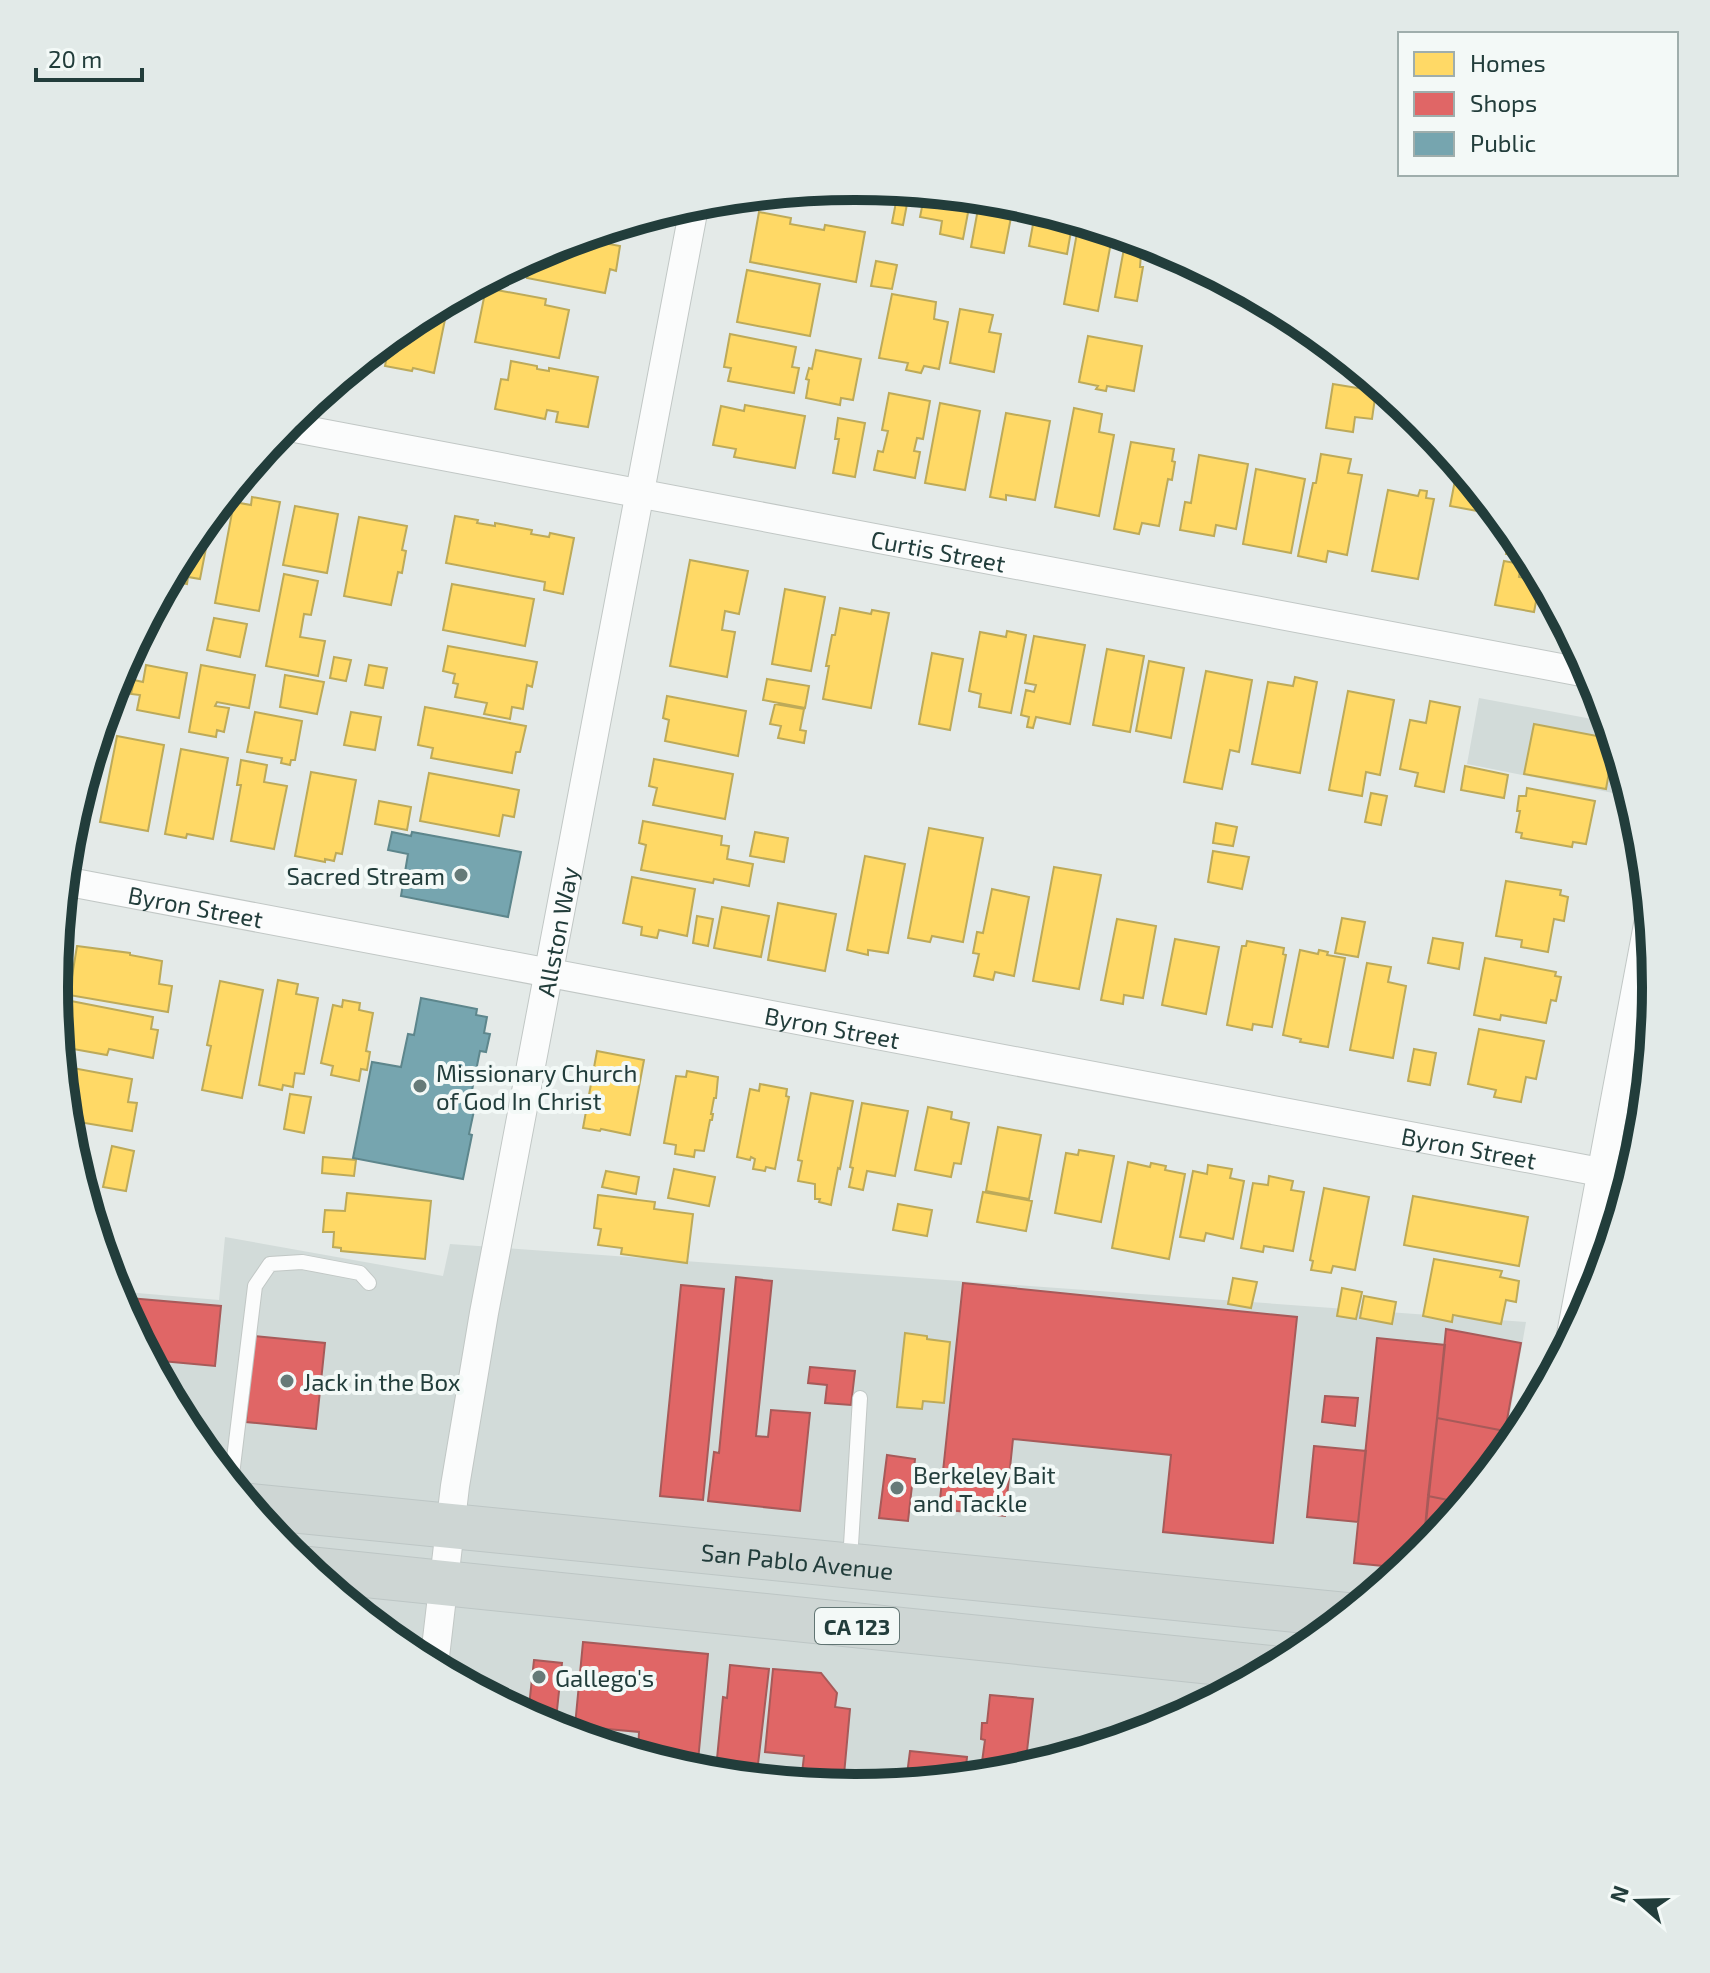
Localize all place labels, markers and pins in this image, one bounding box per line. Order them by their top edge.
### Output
place label: Sacred Stream [286,861,445,890]
marker: Sacred Stream [452,866,470,884]
place label: Missionary Church of God In Christ [436,1058,638,1115]
marker: Missionary Church of God In Christ [411,1077,429,1095]
place label: Jack in the Box [303,1367,461,1396]
marker: Jack in the Box [278,1372,296,1390]
place label: Berkeley Bait and Tackle [913,1460,1056,1517]
marker: Berkeley Bait and Tackle [888,1479,906,1497]
place label: Gallego's [555,1663,654,1692]
marker: Gallego's [530,1668,548,1686]

